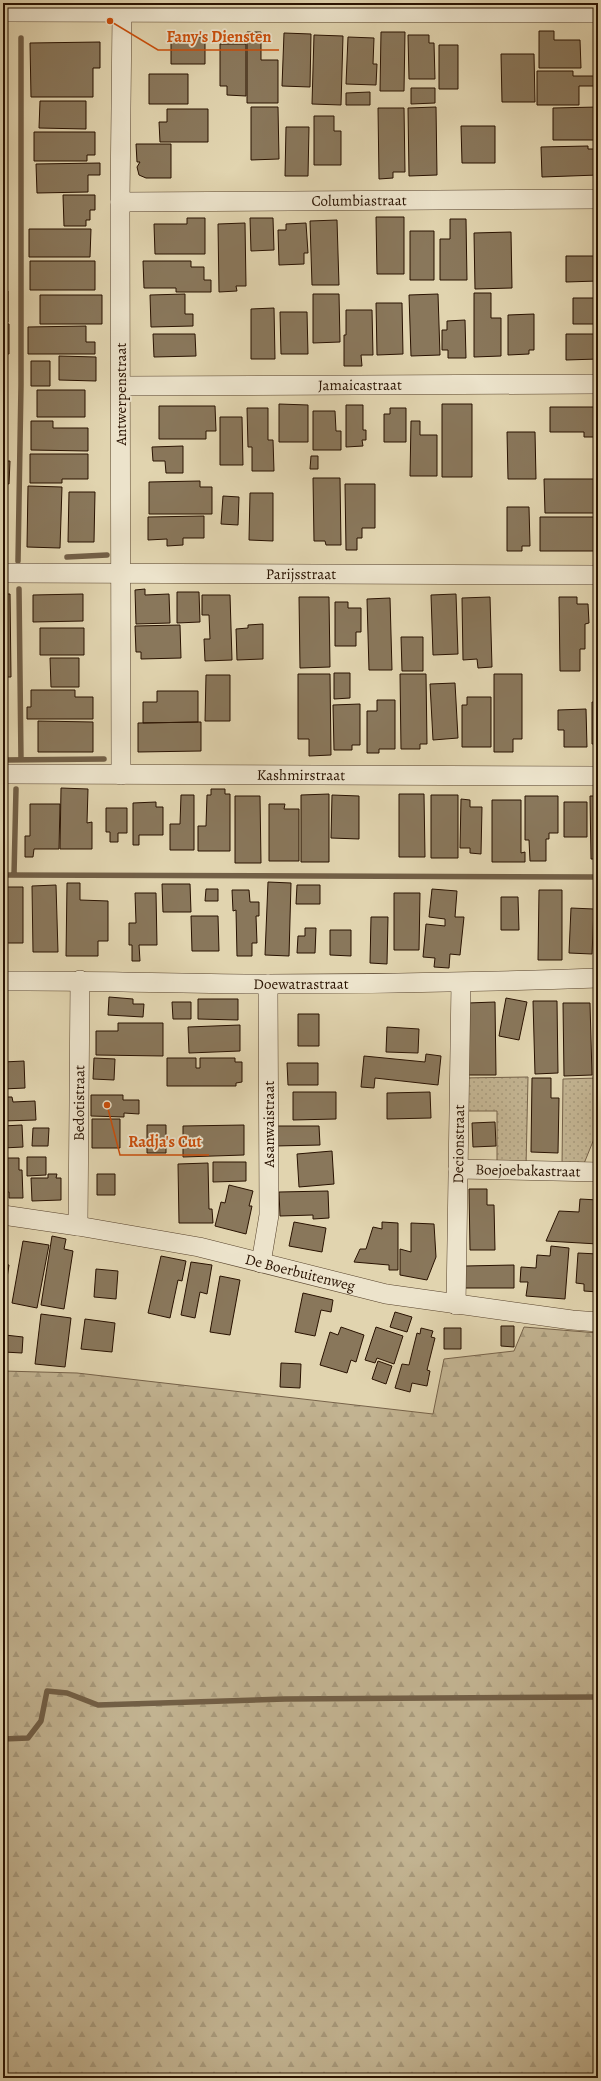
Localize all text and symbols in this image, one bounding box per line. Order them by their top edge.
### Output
callout: Fany's Diensten [158,22,279,50]
text: Fany's Diensten [167,26,272,48]
street label: Columbiastraat [311,190,407,211]
street label: Antwerpenstraat [111,343,131,446]
street label: Jamaicastraat [318,375,402,395]
street label: Parijsstraat [266,564,336,584]
street label: Kashmirstraat [257,765,345,785]
street label: Doewatrastraat [253,974,349,994]
street label: Bedotistraat [69,1065,89,1141]
street label: Asanwaistraat [259,1081,279,1168]
street label: Decionstraat [448,1104,469,1184]
callout: Radja's Cut [120,1127,209,1155]
text: Radja's Cut [128,1131,202,1153]
street label: Boejoebakastraat [475,1159,581,1182]
street label: De Boerbuitenweg [243,1249,358,1296]

